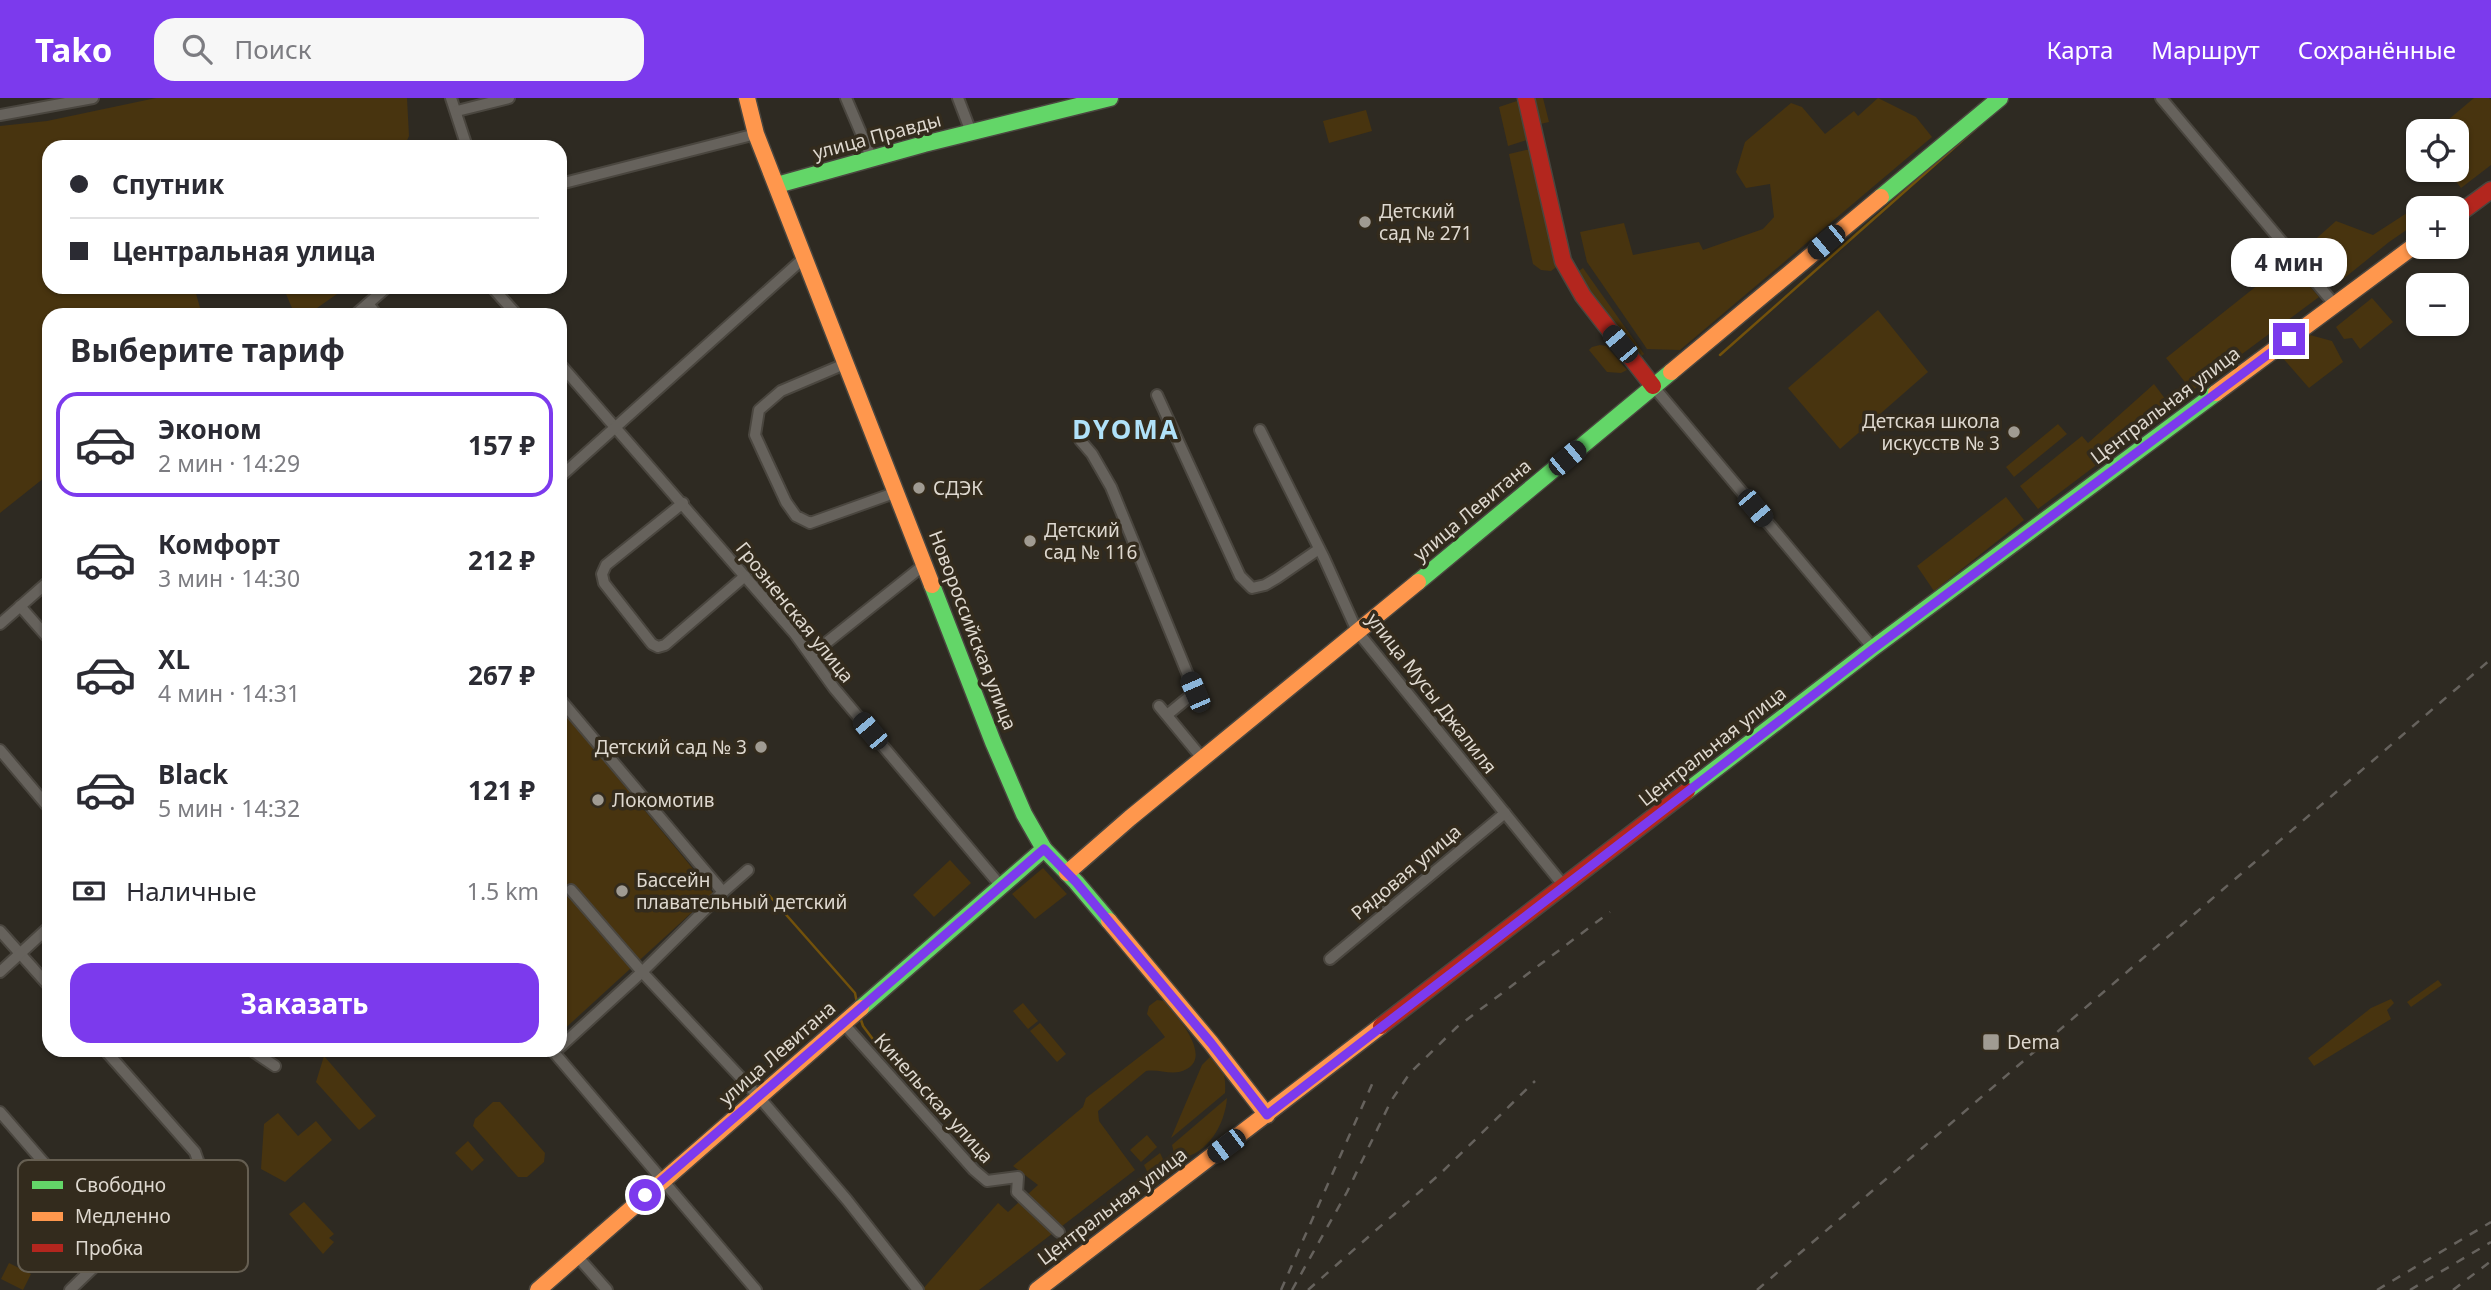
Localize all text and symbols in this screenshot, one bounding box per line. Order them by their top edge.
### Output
search box [154,18,644,81]
text: Tako [35,27,112,72]
icon: search [178,30,216,68]
text: Поиск [234,31,312,67]
text: Карта [2046,33,2113,66]
text: Маршрут [2151,33,2260,66]
text: Сохранённые [2298,33,2456,66]
street label: улица Правды [810,106,944,166]
map controls [2406,119,2469,336]
button: locate [2406,119,2469,182]
text: Спутник [112,166,224,202]
button: + [2406,196,2469,259]
place label: Детский сад № 271 [1379,198,1472,246]
marker: Детский сад № 271 [1357,214,1373,230]
car [1804,220,1849,264]
text: Центральная улица [112,233,376,269]
callout: 4 мин [2231,238,2347,286]
text: 4 мин [2255,246,2323,278]
button: − [2406,273,2469,336]
car [1599,321,1642,367]
route end [2273,323,2305,355]
text: Выберите тариф [70,328,345,371]
street label: Центральная улица [2085,340,2245,470]
place label: Детская школа искусств № 3 [1862,408,2000,456]
text: Эконом [158,411,262,447]
district label: DYOMA [1072,411,1180,447]
icon: car [74,413,137,476]
marker: Детская школа искусств № 3 [2006,424,2022,440]
text: 157 ₽ [468,427,535,463]
car [1545,436,1590,480]
text: 2 мин · 14:29 [158,447,300,479]
street label: улица Левитана [1407,453,1537,567]
place label: СДЭК [933,475,983,501]
marker: СДЭК [911,480,927,496]
car [1734,485,1777,531]
place label: Детский сад № 116 [1044,517,1137,565]
text: Комфорт [158,526,280,562]
street label: Новороссийская улица [923,526,1023,734]
icon: car [74,528,137,591]
marker: Детский сад № 116 [1022,533,1038,549]
street label: Грозненская улица [730,536,860,688]
text: 212 ₽ [468,542,535,578]
text: 3 мин · 14:30 [158,562,300,594]
street label: улица Мусы Джалиля [1361,607,1503,779]
text: XL [158,641,190,677]
icon: car [74,643,137,706]
text: 267 ₽ [468,657,535,693]
car [1178,669,1213,715]
text: 4 мин · 14:31 [158,677,300,709]
street label: Центральная улица [1633,680,1791,812]
car [849,708,892,754]
place label: Детский сад № 3 [595,734,747,760]
marker: Детский сад № 3 [753,739,769,755]
text: Black [158,756,228,792]
icon: car [74,758,137,821]
text: 121 ₽ [468,772,535,808]
place label: Локомотив [612,787,715,813]
text: 5 мин · 14:32 [158,792,300,824]
marker: Локомотив [590,792,606,808]
street label: Рядовая улица [1345,818,1467,926]
place label: Бассейн плавательный детский [636,867,847,915]
icon: cash [70,872,108,910]
text: Наличные [126,873,257,909]
text: 1.5 km [467,875,539,907]
marker: Бассейн плавательный детский [614,883,630,899]
button: Заказать [70,963,539,1043]
street label: улица Левитана [713,995,841,1111]
street label: Кинельская улица [869,1027,999,1169]
place label: Dema [2007,1029,2060,1055]
marker: Dema [1981,1032,2001,1052]
car [1203,1125,1250,1167]
street label: Центральная улица [1032,1141,1192,1271]
legend [18,1160,248,1272]
text: Свободно [75,1172,166,1198]
route start [629,1179,661,1211]
text: Медленно [75,1203,171,1229]
text: Пробка [75,1235,143,1261]

